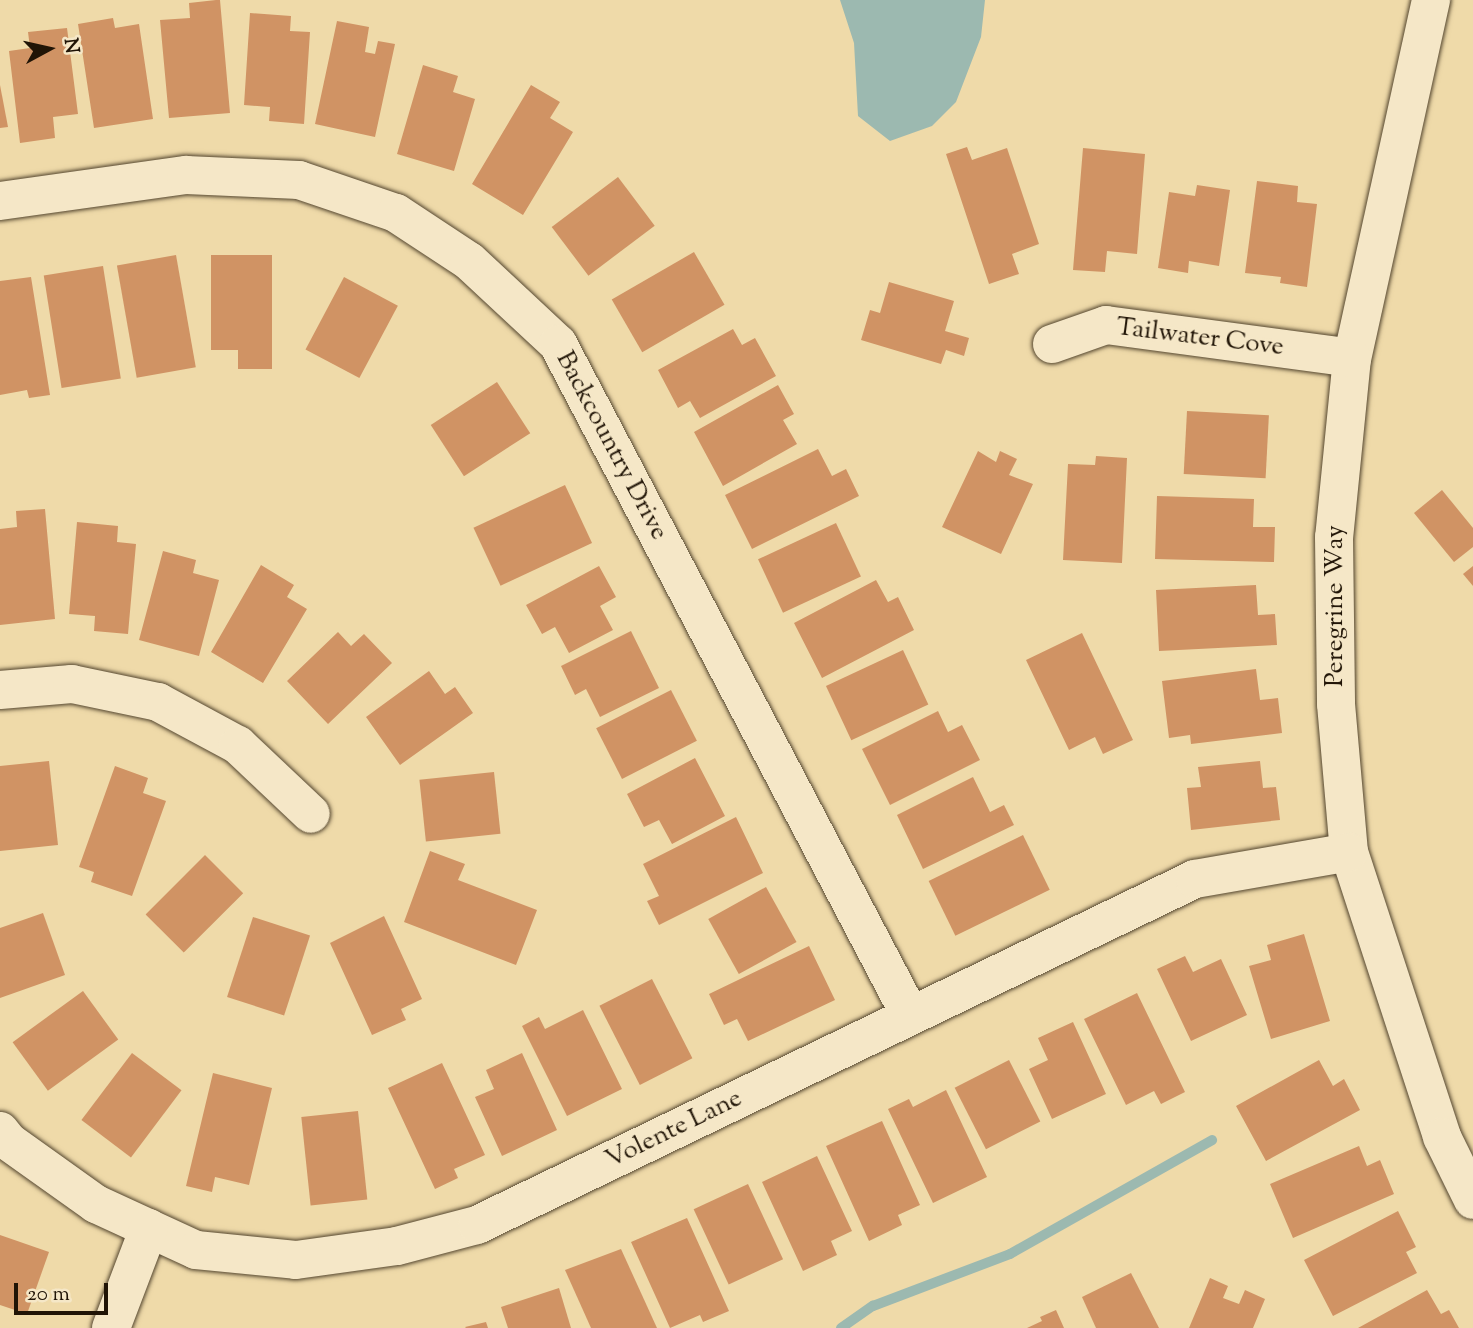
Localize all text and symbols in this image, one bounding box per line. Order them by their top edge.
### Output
north arrow [14,14,84,84]
text: N [56,37,85,55]
street label: Tailwater Cove [1114,312,1286,364]
street label: Backcountry Drive [548,346,674,546]
street label: Peregrine Way [1320,525,1352,687]
street label: Volente Lane [601,1084,747,1176]
scale bar [18,1268,112,1312]
text: 20 m [27,1280,70,1310]

